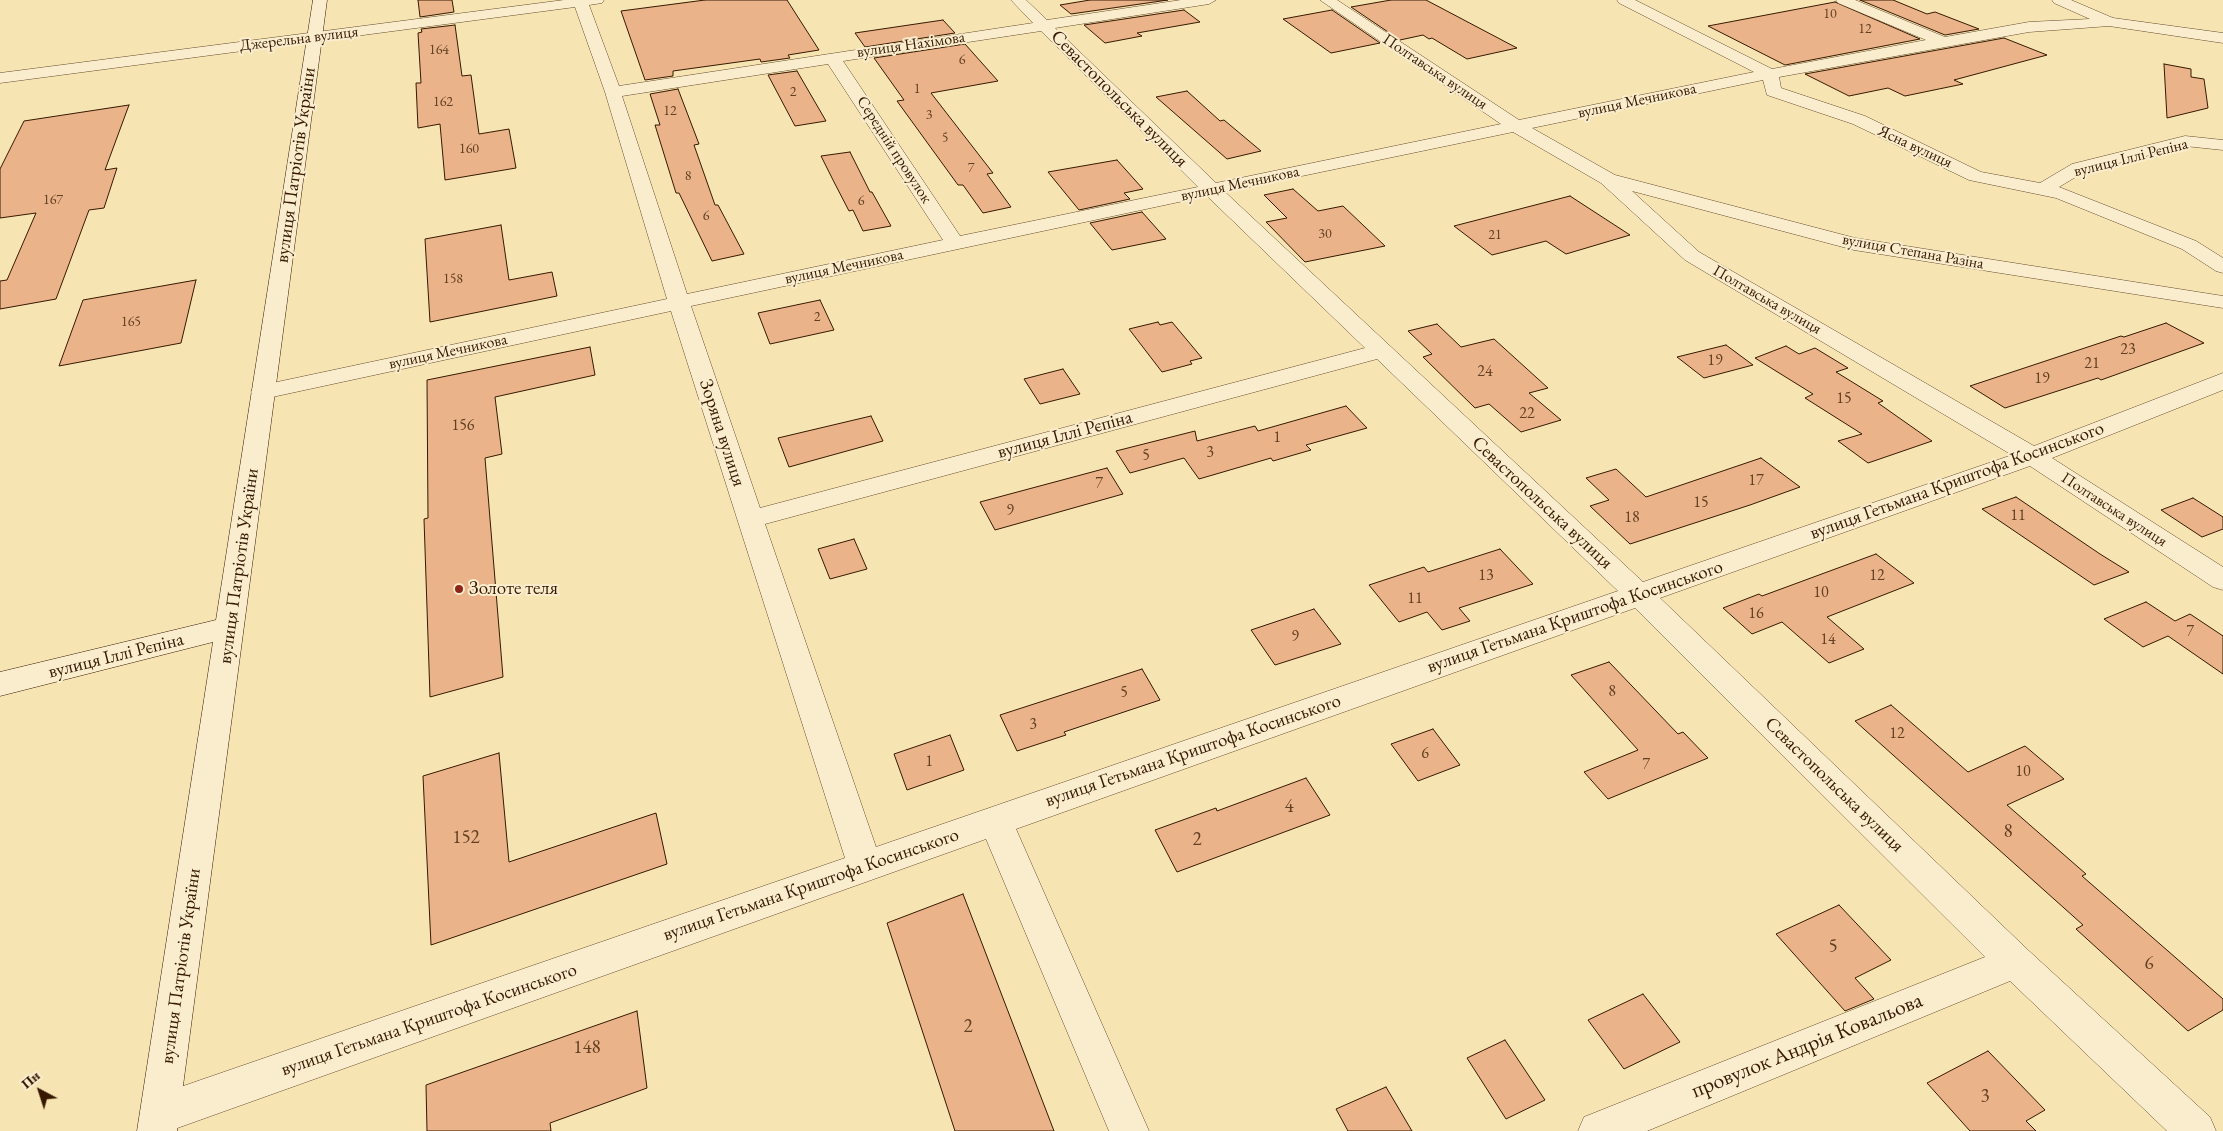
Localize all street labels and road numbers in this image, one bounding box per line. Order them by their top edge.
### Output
street label: Джерельна вулиця [239,22,359,56]
street label: Севастопольська вулиця [1046,26,1192,172]
street label: вулиця Нахімова [856,28,966,62]
street label: Полтавська вулиця [1379,30,1491,114]
street label: вулиця Патріотів України [271,66,321,264]
street label: вулиця Мечникова [1576,79,1698,123]
street label: Середній провулок [852,93,936,207]
street label: Ясна вулиця [1875,121,1955,173]
street label: вулиця Іллі Рєпіна [2072,135,2190,181]
street label: вулиця Мечникова [1179,162,1301,206]
street label: вулиця Степана Разіна [1841,230,1985,274]
street label: вулиця Мечникова [783,245,905,289]
street label: Полтавська вулиця [1709,261,1825,339]
street label: вулиця Мечникова [387,330,509,374]
street label: Зоряна вулиця [694,376,750,490]
street label: вулиця Іллі Рєпіна [995,406,1135,464]
street label: вулиця Гетьмана Криштофа Косинського [1807,417,2107,545]
street label: Севастопольська вулиця [1467,432,1617,574]
street label: вулиця Патріотів України [214,467,264,665]
street label: Полтавська вулиця [2057,469,2171,551]
street label: вулиця Гетьмана Криштофа Косинського [1424,556,1726,678]
street label: вулиця Іллі Рєпіна [46,628,186,684]
street label: вулиця Гетьмана Криштофа Косинського [1042,690,1344,812]
street label: Севастопольська вулиця [1760,713,1908,857]
street label: вулиця Гетьмана Криштофа Косинського [660,824,962,946]
street label: вулиця Патріотів України [156,867,206,1065]
street label: вулиця Гетьмана Криштофа Косинського [278,959,580,1081]
street label: провулок Андрія Ковальова [1687,987,1927,1105]

